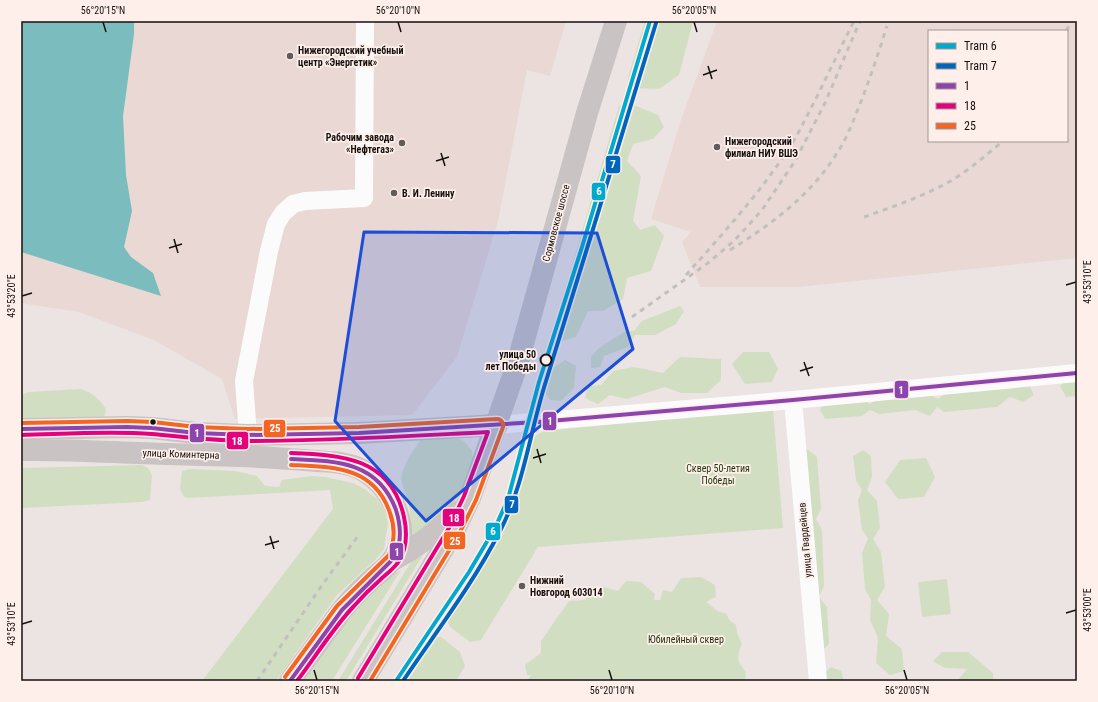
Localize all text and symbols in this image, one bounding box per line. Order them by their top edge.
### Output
text: 56°20'15"N [81,5,125,16]
text: 56°20'10"N [376,5,420,16]
text: 56°20'05"N [672,5,716,16]
legend [928,30,1068,142]
text: Tram 6 [964,39,997,53]
place label: Нижегородский учебный центр «Энергетик» [298,45,403,68]
marker: Нижегородский учебный центр «Энергетик» [285,51,295,61]
text: Tram 7 [964,59,997,73]
text: 1 [964,79,970,93]
text: 18 [964,99,976,113]
text: 25 [964,119,976,133]
place label: Рабочим завода «Нефтегаз» [326,132,395,155]
place label: Нижегородский филиал НИУ ВШЭ [725,136,798,159]
marker: Рабочим завода «Нефтегаз» [397,138,407,148]
marker: Нижегородский филиал НИУ ВШЭ [712,142,722,152]
line badge: 7 [605,155,621,174]
text: 7 [610,158,616,171]
line badge: 6 [591,182,606,201]
street label: Сормовское шоссе [540,183,572,263]
text: 6 [596,185,602,198]
marker: В. И. Ленину [389,188,399,198]
place label: В. И. Ленину [402,188,455,199]
text: 43°53'10"E [1082,260,1093,304]
text: 43°53'20"E [6,274,17,318]
place label: улица 50 лет Победы [486,349,536,372]
marker: улица 50 лет Победы [539,353,553,367]
line badge: 1 [894,380,909,399]
text: 1 [898,384,904,397]
line badge: 1 [542,411,557,431]
text: 1 [547,415,553,428]
unlabelled marker [148,417,158,427]
line badge: 25 [263,419,286,438]
text: 25 [269,422,281,435]
line badge: 1 [189,423,205,443]
text: 1 [194,427,200,440]
line badge: 18 [226,431,249,450]
text: 18 [231,435,243,448]
street label: улица Коминтерна [142,447,220,461]
park label: Сквер 50-летия Победы [686,463,750,486]
line badge: 7 [504,495,519,514]
text: 7 [509,498,515,511]
street label: улица Гвардейцев [796,502,814,578]
line badge: 18 [442,508,465,527]
text: 18 [448,512,460,525]
line badge: 6 [485,522,501,541]
text: 6 [490,525,496,538]
line badge: 25 [443,531,466,550]
text: 25 [449,535,461,548]
line badge: 1 [389,542,404,561]
text: 1 [394,546,400,559]
place label: Нижний Новгород 603014 [530,575,603,598]
marker: Нижний Новгород 603014 [517,581,527,591]
text: 43°53'00"E [1082,588,1093,632]
text: 43°53'10"E [6,602,17,646]
park label: Юбилейный сквер [648,634,724,645]
text: 56°20'15"N [295,685,339,696]
text: 56°20'10"N [590,685,634,696]
text: 56°20'05"N [885,685,929,696]

